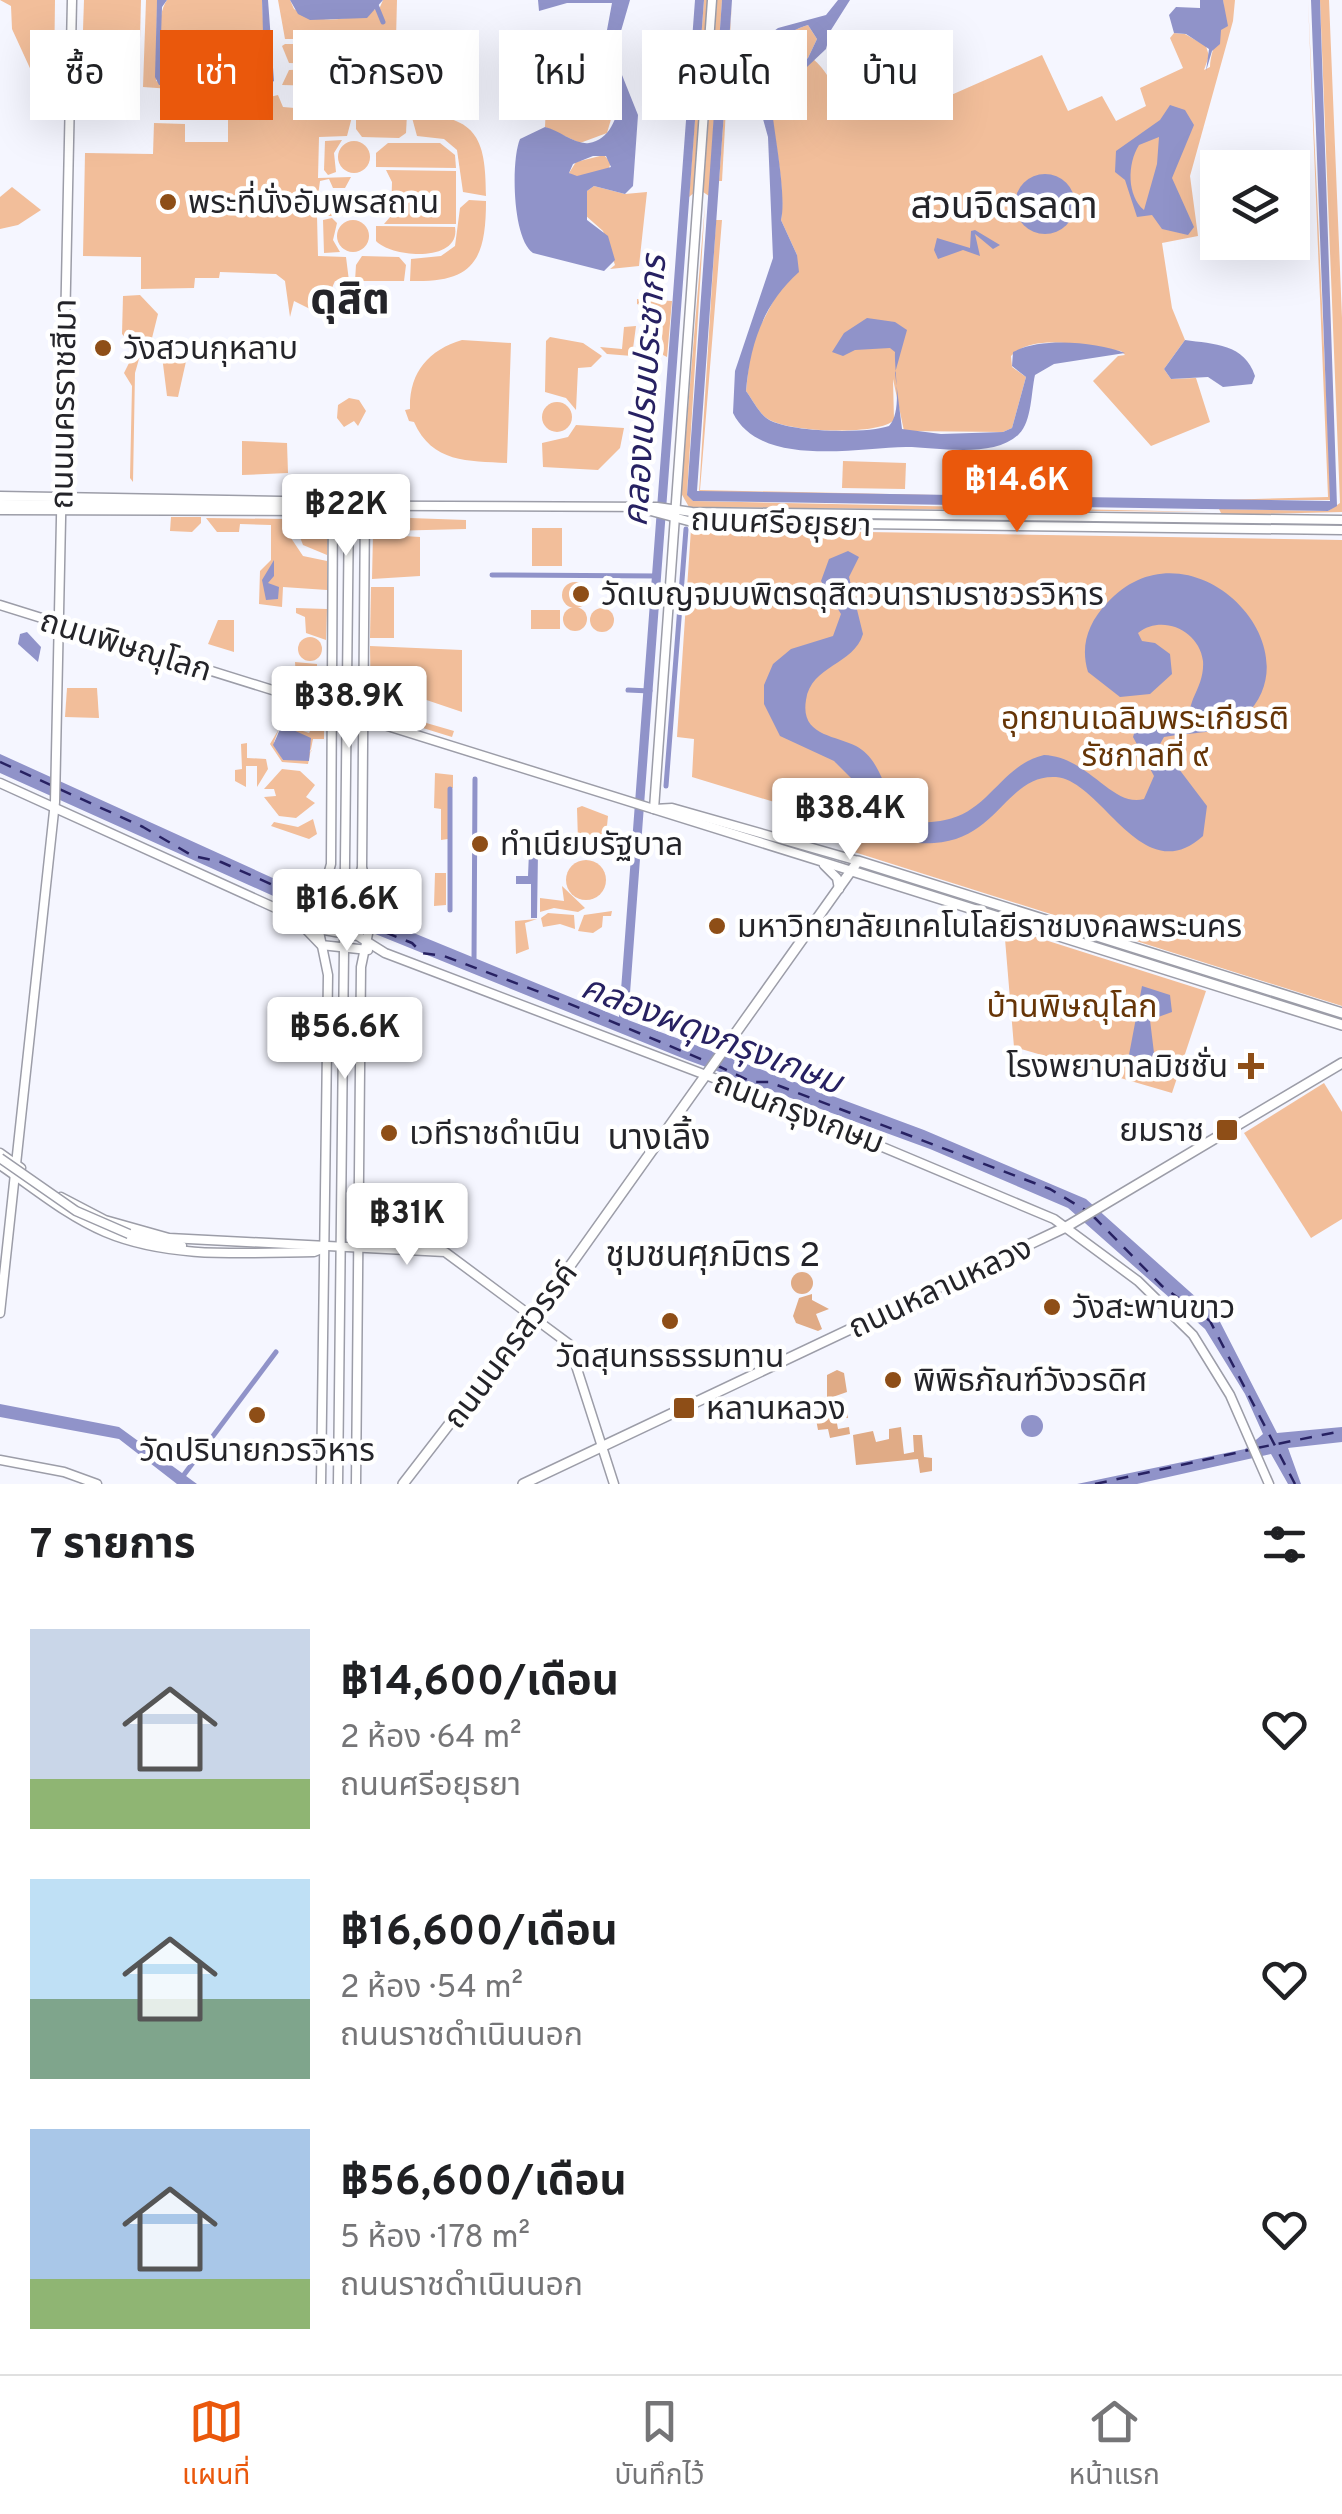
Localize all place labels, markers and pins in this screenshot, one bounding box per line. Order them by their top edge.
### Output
place label: พระที่นั่งอัมพรสถาน [188,180,439,225]
marker: พระที่นั่งอัมพรสถาน [157,191,179,213]
place label: วังสวนกุหลาบ [123,331,298,371]
marker: วังสวนกุหลาบ [92,337,114,359]
pin: ฿14.6K [936,450,1098,535]
pin: ฿22K [287,474,405,559]
place label: วัดเบญจมบพิตรดุสิตวนารามราชวรวิหาร [601,577,1104,617]
marker: วัดเบญจมบพิตรดุสิตวนารามราชวรวิหาร [570,583,592,605]
pin: ฿38.9K [268,666,430,751]
pin: ฿38.4K [769,778,931,863]
place label: ทำเนียบรัฐบาล [500,827,683,867]
marker: ทำเนียบรัฐบาล [469,833,491,855]
pin: ฿16.6K [266,869,428,954]
place label: มหาวิทยาลัยเทคโนโลยีราชมงคลพระนคร [737,909,1242,949]
marker: มหาวิทยาลัยเทคโนโลยีราชมงคลพระนคร [706,915,728,937]
pin: ฿56.6K [264,997,426,1082]
place label: โรงพยาบาลมิชชั่น [1006,1046,1228,1089]
marker: โรงพยาบาลมิชชั่น [1238,1053,1264,1079]
place label: ยมราช [1119,1113,1204,1153]
place label: เวทีราชดำเนิน [409,1116,581,1156]
marker: ยมราช [1214,1117,1240,1143]
marker: เวทีราชดำเนิน [378,1122,400,1144]
pin: ฿31K [348,1183,466,1268]
place label: วังสะพานขาว [1072,1290,1235,1330]
marker: วังสะพานขาว [1041,1296,1063,1318]
marker: วัดสุนทรธรรมทาน [659,1310,681,1332]
place label: วัดสุนทรธรรมทาน [556,1339,784,1379]
place label: พิพิธภัณฑ์วังวรดิศ [913,1363,1147,1403]
marker: พิพิธภัณฑ์วังวรดิศ [882,1369,904,1391]
place label: หลานหลวง [706,1391,846,1431]
marker: หลานหลวง [671,1395,697,1421]
marker: วัดปรินายกวรวิหาร [246,1404,268,1426]
place label: วัดปรินายกวรวิหาร [139,1433,375,1473]

